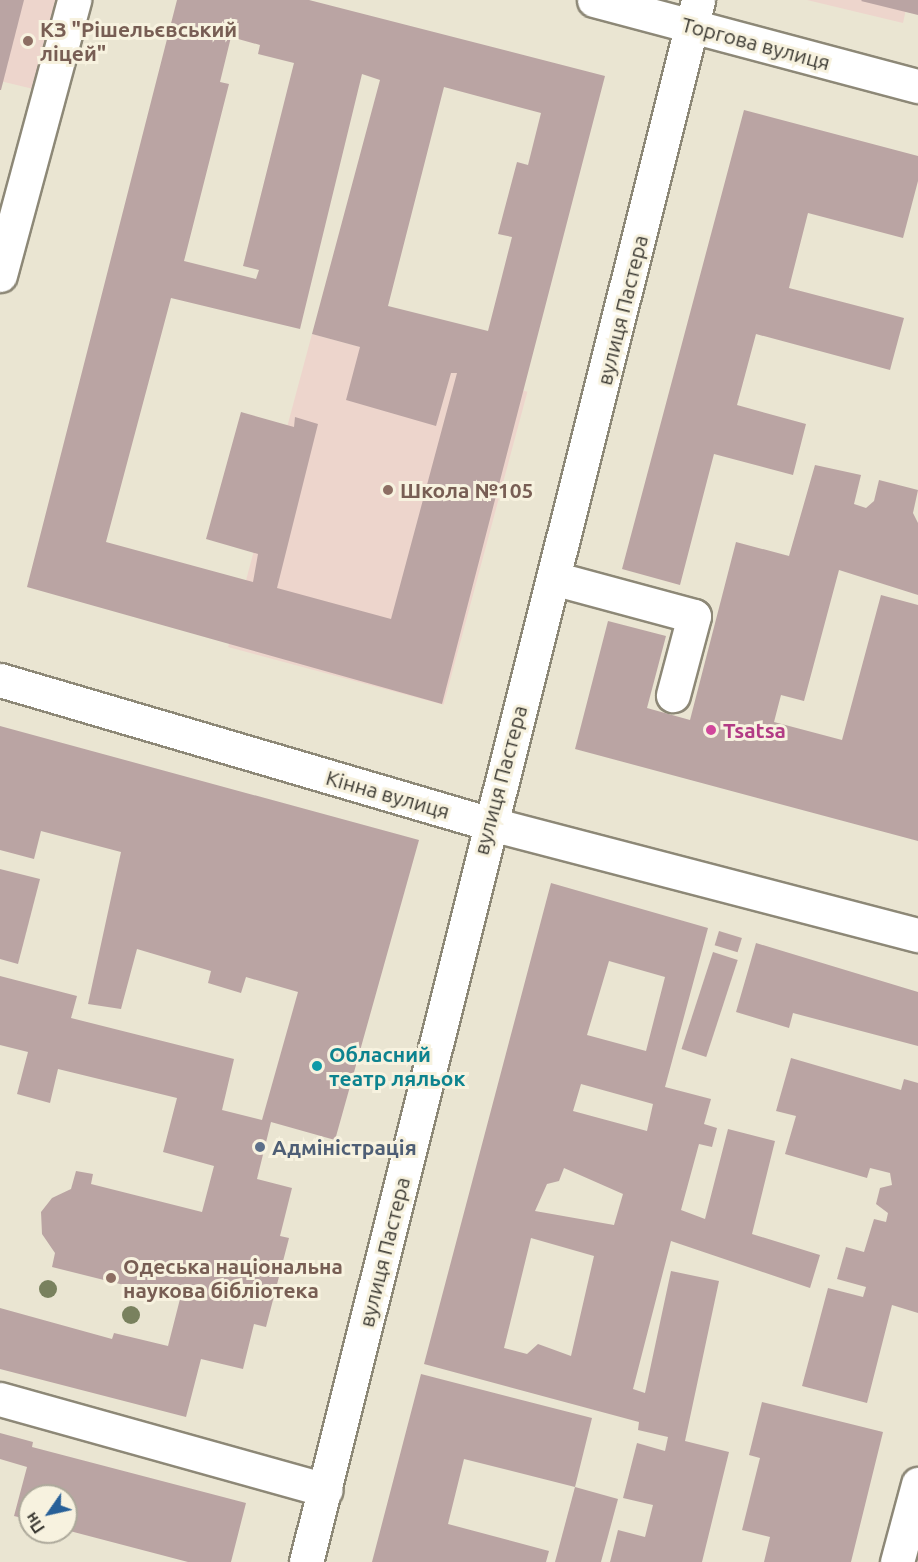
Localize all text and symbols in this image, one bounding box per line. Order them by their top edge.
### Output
street label: Торгова вулиця [679,11,833,75]
place label: КЗ "Рішельєвський ліцей" [40,16,237,66]
marker: КЗ "Рішельєвський ліцей" [21,34,35,48]
street label: вулиця Пастера [591,232,653,388]
place label: Школа №105 [400,477,533,503]
marker: Школа №105 [381,483,395,497]
street label: вулиця Пастера [468,703,532,857]
place label: Tsatsa [723,717,786,743]
marker: Tsatsa [704,723,718,737]
street label: Кінна вулиця [323,764,453,824]
place label: Обласний театр ляльок [329,1041,465,1091]
marker: Обласний театр ляльок [310,1059,324,1073]
place label: Адміністрація [272,1134,417,1160]
marker: Адміністрація [253,1140,267,1154]
street label: вулиця Пастера [353,1174,415,1330]
place label: Одеська національна наукова бібліотека [123,1253,343,1303]
marker: Одеська національна наукова бібліотека [104,1271,118,1285]
north arrow [18,1484,78,1544]
text: Пн [21,1509,48,1537]

